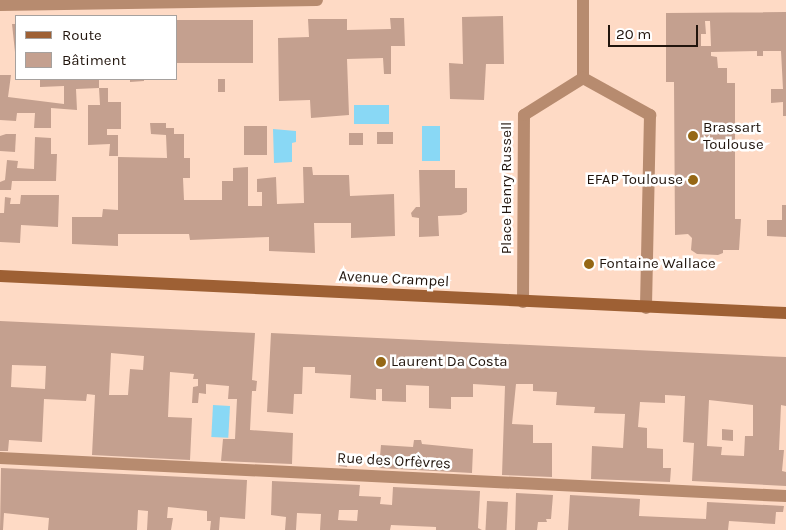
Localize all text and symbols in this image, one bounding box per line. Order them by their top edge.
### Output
legend [15,15,178,80]
scale bar [611,15,701,47]
text: 20 m [616,25,651,43]
text: Route [62,26,102,44]
text: Bâtiment [62,51,126,69]
place label: Brassart Toulouse [703,118,764,153]
street label: Place Henry Russell [498,122,516,254]
marker: Brassart Toulouse [687,130,699,142]
place label: EFAP Toulouse [586,171,683,189]
marker: EFAP Toulouse [687,174,699,186]
place label: Fontaine Wallace [599,255,716,273]
marker: Fontaine Wallace [583,258,595,270]
street label: Avenue Crampel [338,267,450,291]
place label: Laurent Da Costa [391,353,508,371]
marker: Laurent Da Costa [375,356,387,368]
street label: Rue des Orfèvres [337,449,451,473]

